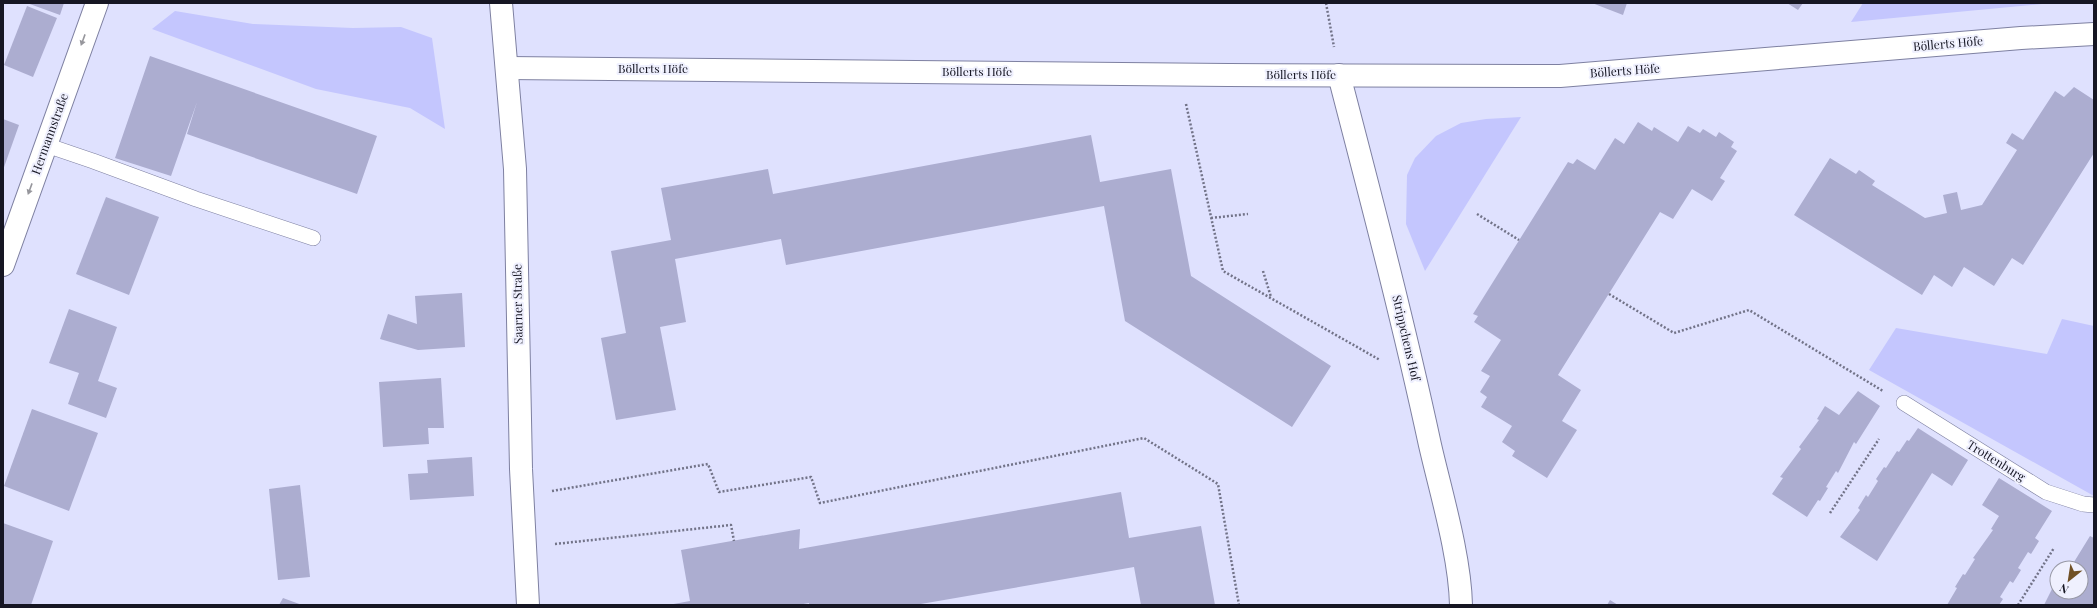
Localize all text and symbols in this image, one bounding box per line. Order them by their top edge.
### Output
street label: Böllerts Höfe [1912,32,1983,54]
one-way arrow [80,34,86,46]
street label: Böllerts Höfe [618,60,688,76]
street label: Böllerts Höfe [1589,60,1660,80]
street label: Böllerts Höfe [942,63,1012,79]
street label: Böllerts Höfe [1266,66,1336,82]
street label: Hermannstraße [27,91,71,176]
one-way arrow [27,183,33,195]
street label: Saarner Straße [508,264,526,344]
street label: Strippchens Hof [1389,293,1425,383]
street label: Trottenburg [1964,436,2029,485]
north arrow [2049,560,2089,600]
text: N [2057,581,2071,598]

